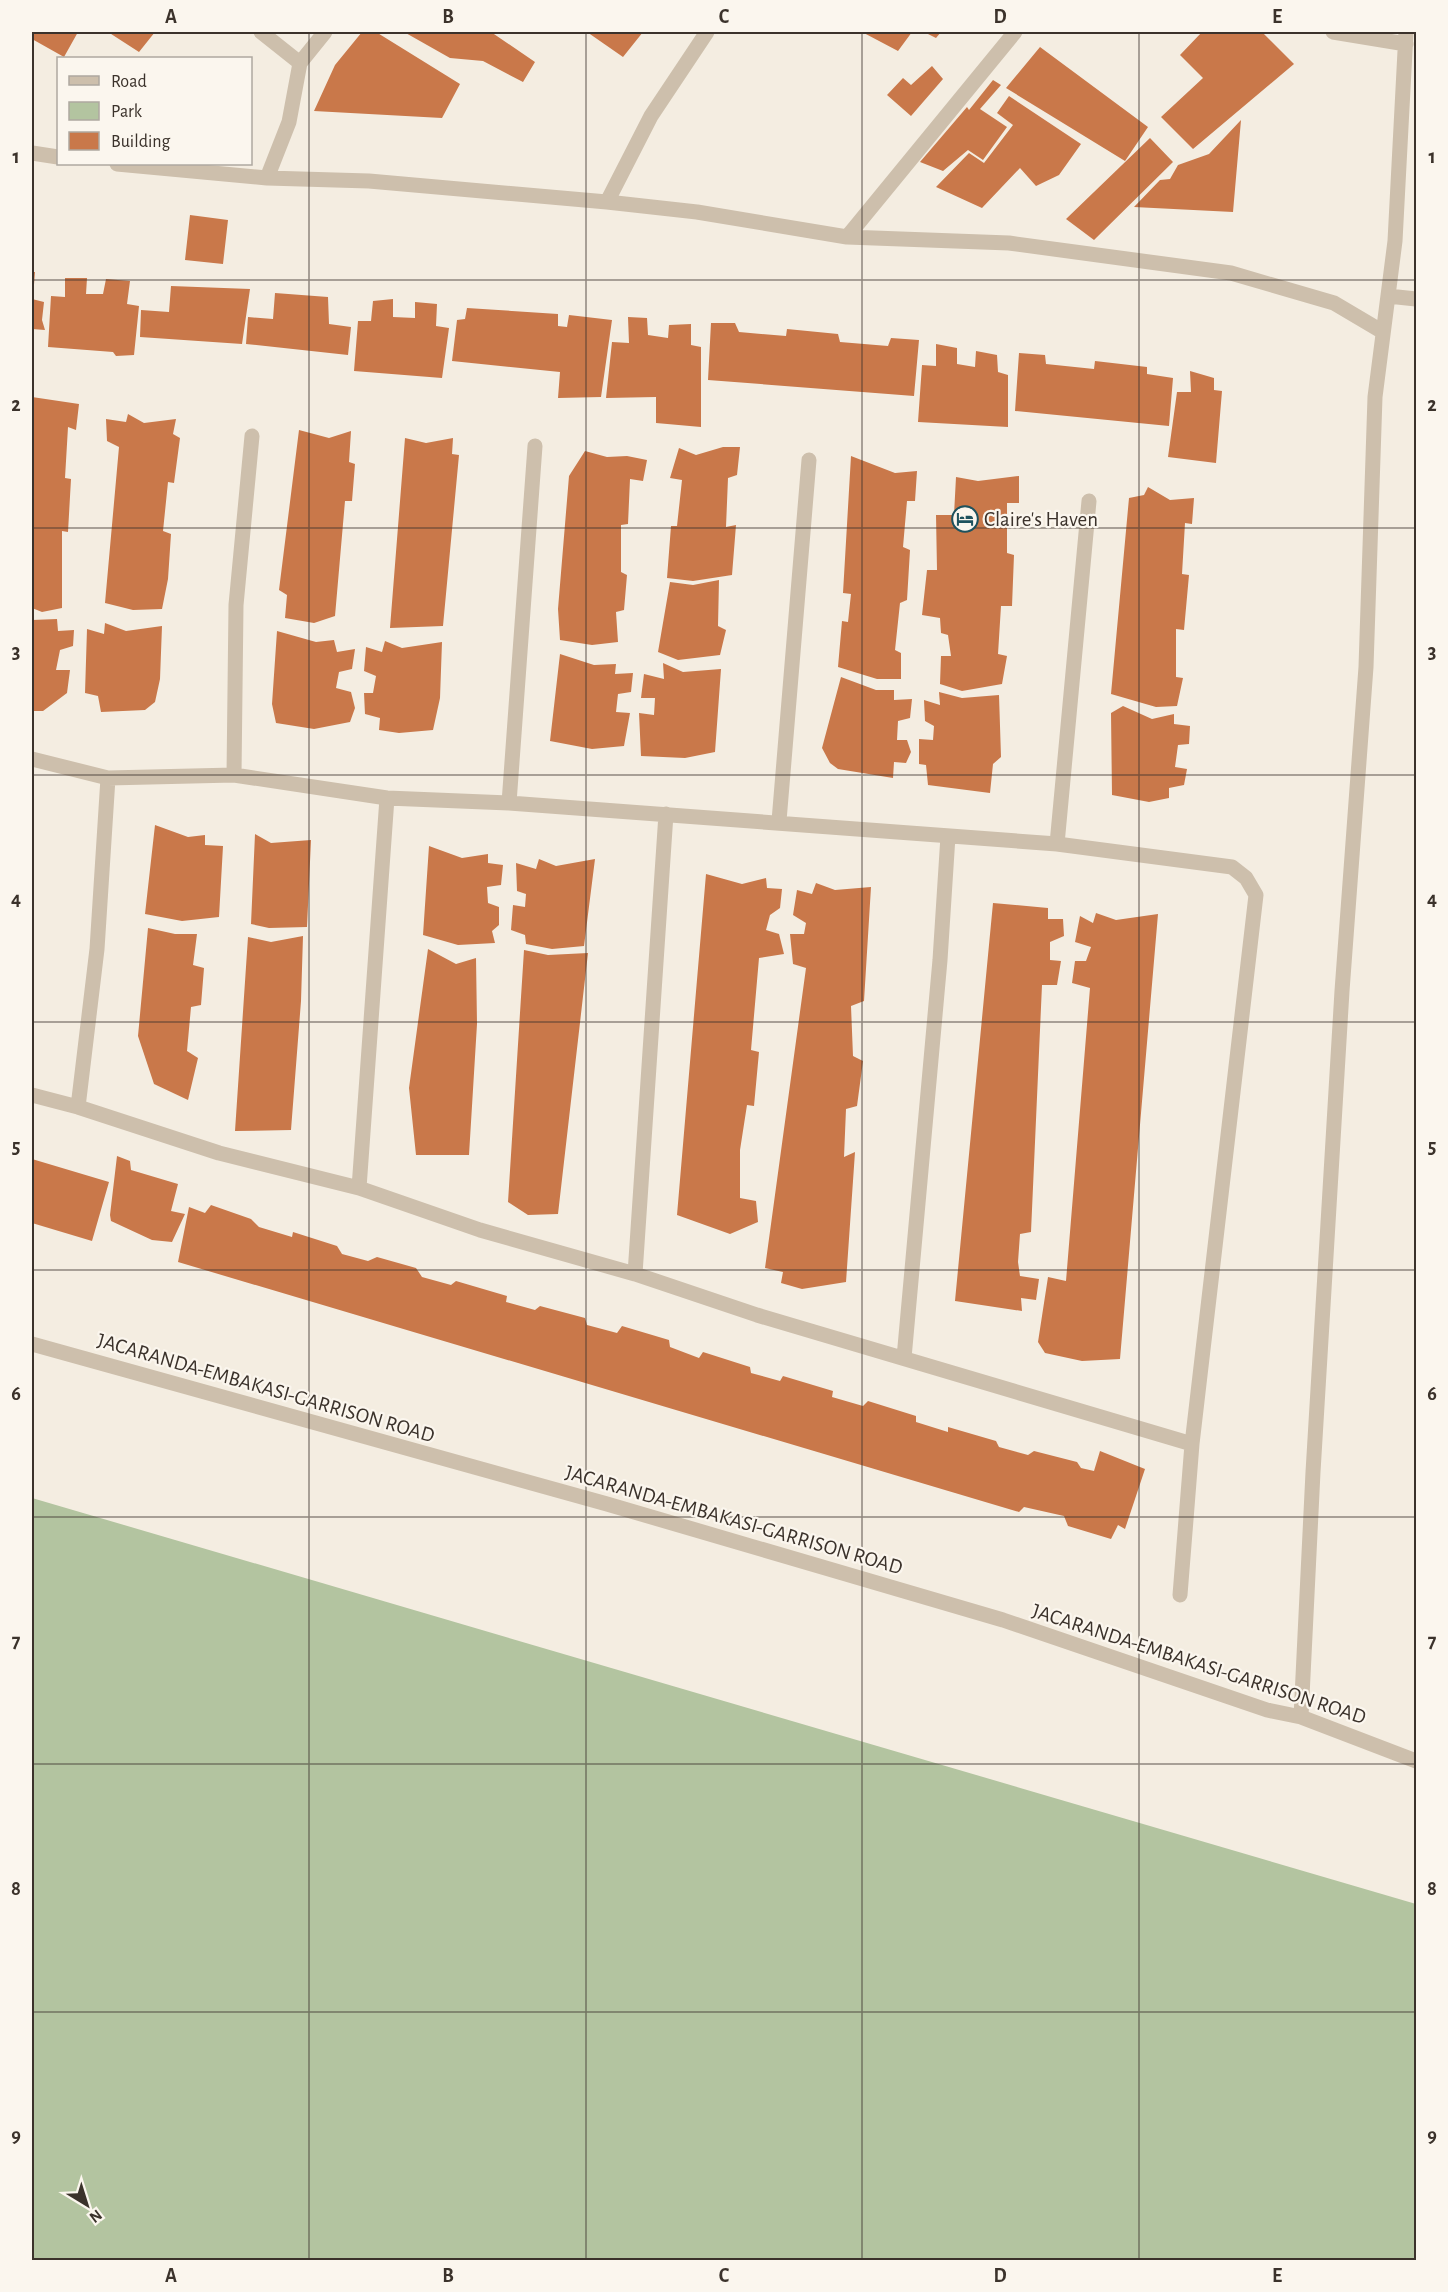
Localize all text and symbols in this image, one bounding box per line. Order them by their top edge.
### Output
text: A [165,7,177,27]
text: B [442,7,454,27]
text: C [719,7,730,27]
text: D [993,7,1007,27]
text: E [1272,7,1282,27]
legend [57,57,252,165]
text: Road [111,73,147,91]
text: Park [111,103,143,121]
text: Building [111,133,171,151]
text: 1 [12,147,20,167]
text: 1 [1428,147,1436,167]
text: 2 [11,395,21,415]
text: 2 [1427,395,1437,415]
hotel icon: Claire's Haven [950,504,980,534]
place label: Claire's Haven [984,509,1098,530]
text: 3 [12,642,20,662]
text: 3 [1428,642,1436,662]
text: 4 [11,889,21,909]
text: 4 [1427,889,1437,909]
text: 5 [12,1137,20,1157]
text: 5 [1428,1137,1436,1157]
street label: JACARANDA-EMBAKASI-GARRISON ROAD [95,1330,437,1446]
text: 6 [11,1384,21,1404]
text: 6 [1427,1384,1437,1404]
street label: JACARANDA-EMBAKASI-GARRISON ROAD [563,1462,905,1578]
street label: JACARANDA-EMBAKASI-GARRISON ROAD [1029,1600,1369,1728]
text: 7 [12,1631,21,1651]
text: 7 [1428,1631,1437,1651]
text: 8 [11,1879,21,1899]
text: 8 [1427,1879,1437,1899]
text: 9 [11,2126,21,2146]
text: 9 [1427,2126,1437,2146]
north arrow [57,2175,117,2235]
text: N [86,2206,105,2226]
text: A [165,2266,177,2286]
text: B [442,2266,454,2286]
text: C [719,2266,730,2286]
text: D [993,2266,1007,2286]
text: E [1272,2266,1282,2286]

